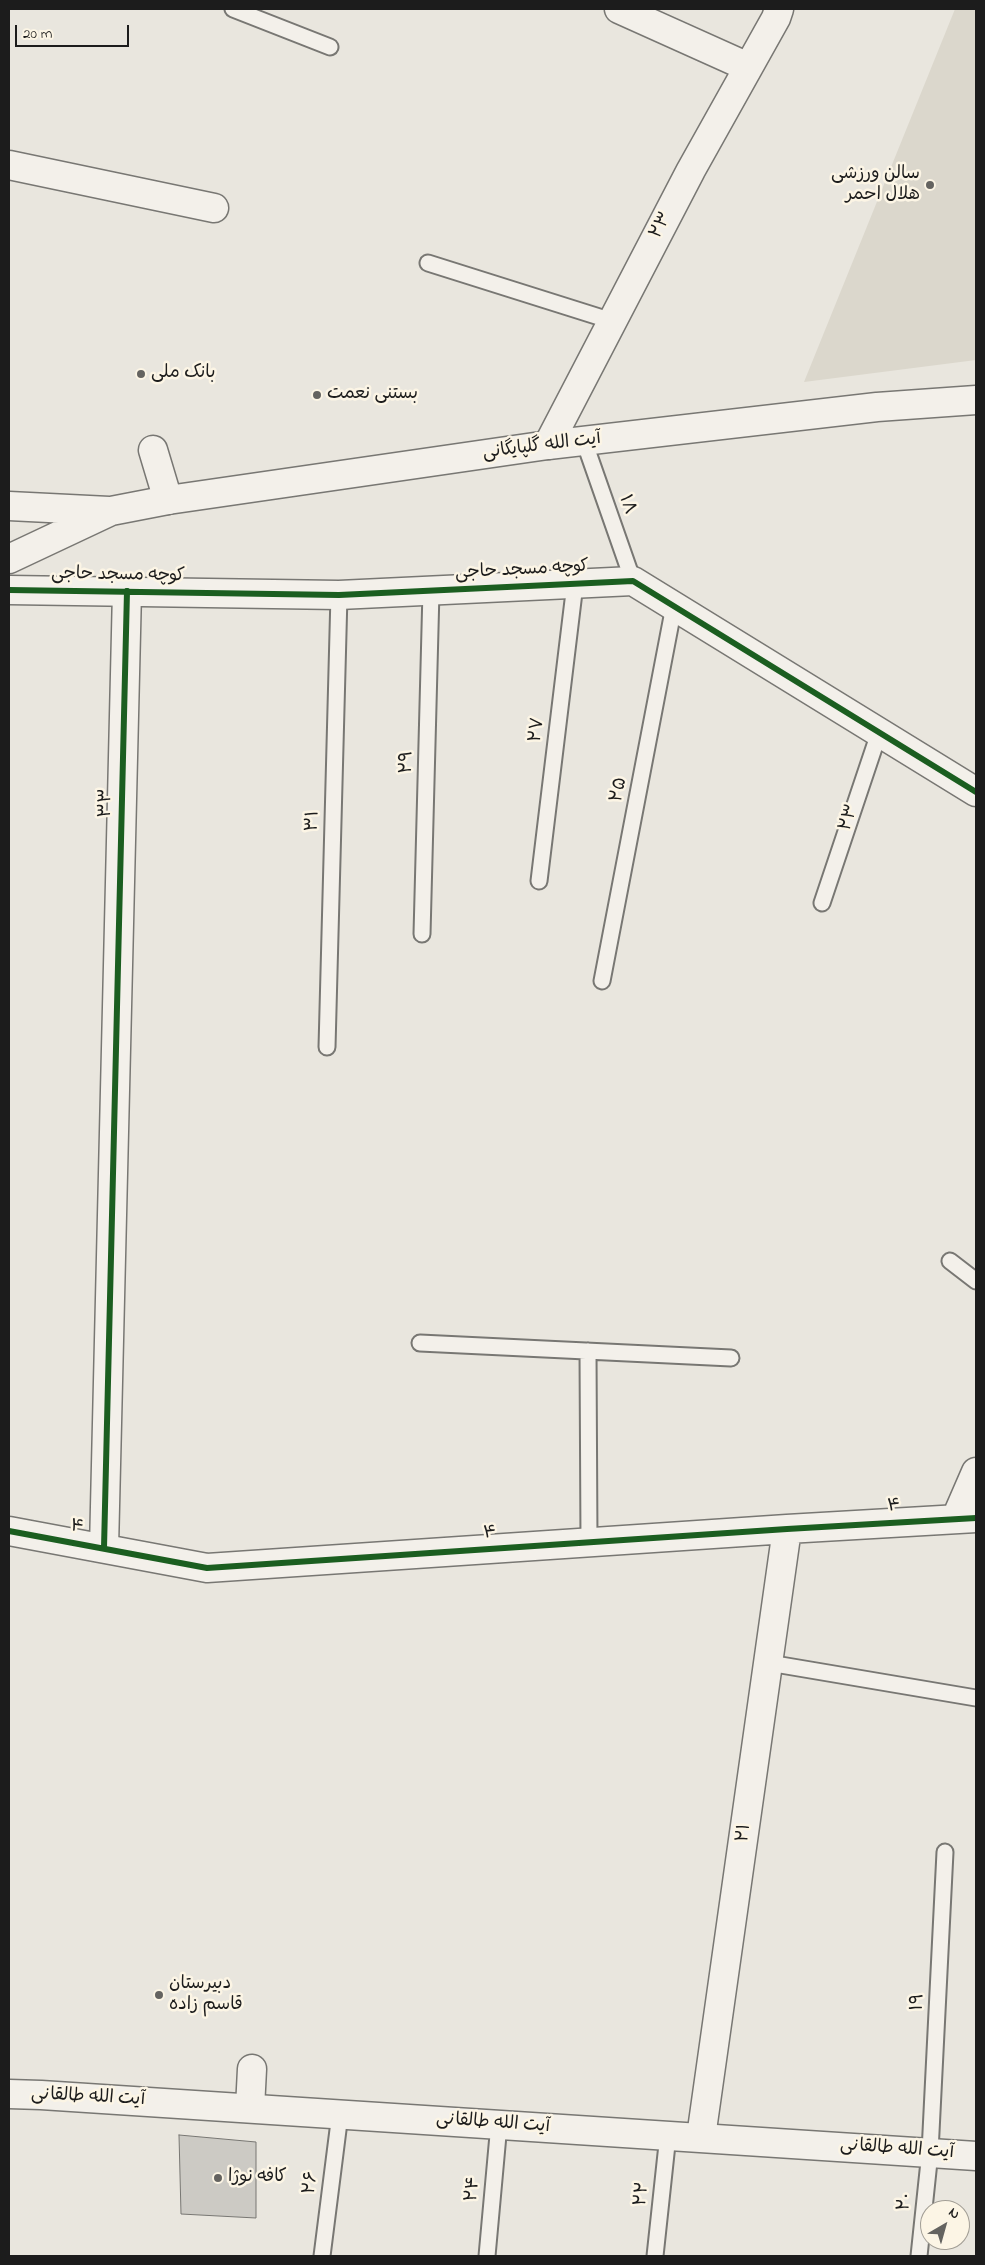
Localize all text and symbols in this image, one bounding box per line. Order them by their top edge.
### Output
scale bar [18,15,131,47]
text: 20 m [23,23,52,45]
place label: سالن ورزشی هلال احمر [831,164,920,206]
marker: سالن ورزشی هلال احمر [924,179,936,191]
street label: ۲۳ [646,209,678,243]
place label: بانک ملی [151,363,215,385]
marker: بانک ملی [135,368,147,380]
place label: بستنی نعمت [327,384,418,406]
marker: بستنی نعمت [311,389,323,401]
street label: آیت الله گلپایگانی [482,429,602,465]
street label: ۱۸ [613,492,639,518]
street label: کوچه مسجد حاجی [455,557,589,585]
street label: کوچه مسجد حاجی [51,564,185,588]
street label: ۲۷ [526,716,550,744]
street label: ۲۹ [397,750,419,774]
street label: ۲۵ [607,776,633,804]
street label: ۳۳ [96,788,118,818]
street label: ۲۳ [836,802,864,834]
street label: ۳۱ [303,810,325,832]
street label: ۴ [887,1496,901,1518]
street label: ۴ [68,1516,86,1540]
street label: ۴ [483,1523,497,1545]
street label: ۲۱ [733,1822,757,1844]
place label: دبیرستان قاسم زاده [169,1974,243,2016]
marker: دبیرستان قاسم زاده [153,1989,165,2001]
street label: ۱۹ [908,1993,930,2011]
street label: آیت الله طالقانی [30,2084,146,2112]
street label: آیت الله طالقانی [435,2109,551,2139]
street label: آیت الله طالقانی [839,2135,955,2165]
place label: کافه نوژا [228,2167,287,2189]
street label: ۲۶ [300,2170,324,2196]
marker: کافه نوژا [212,2172,224,2184]
street label: ۲۴ [462,2175,486,2203]
street label: ۲۲ [631,2181,655,2207]
street label: ۲۰ [894,2192,918,2212]
north arrow [920,2200,970,2250]
text: N [944,2202,964,2225]

